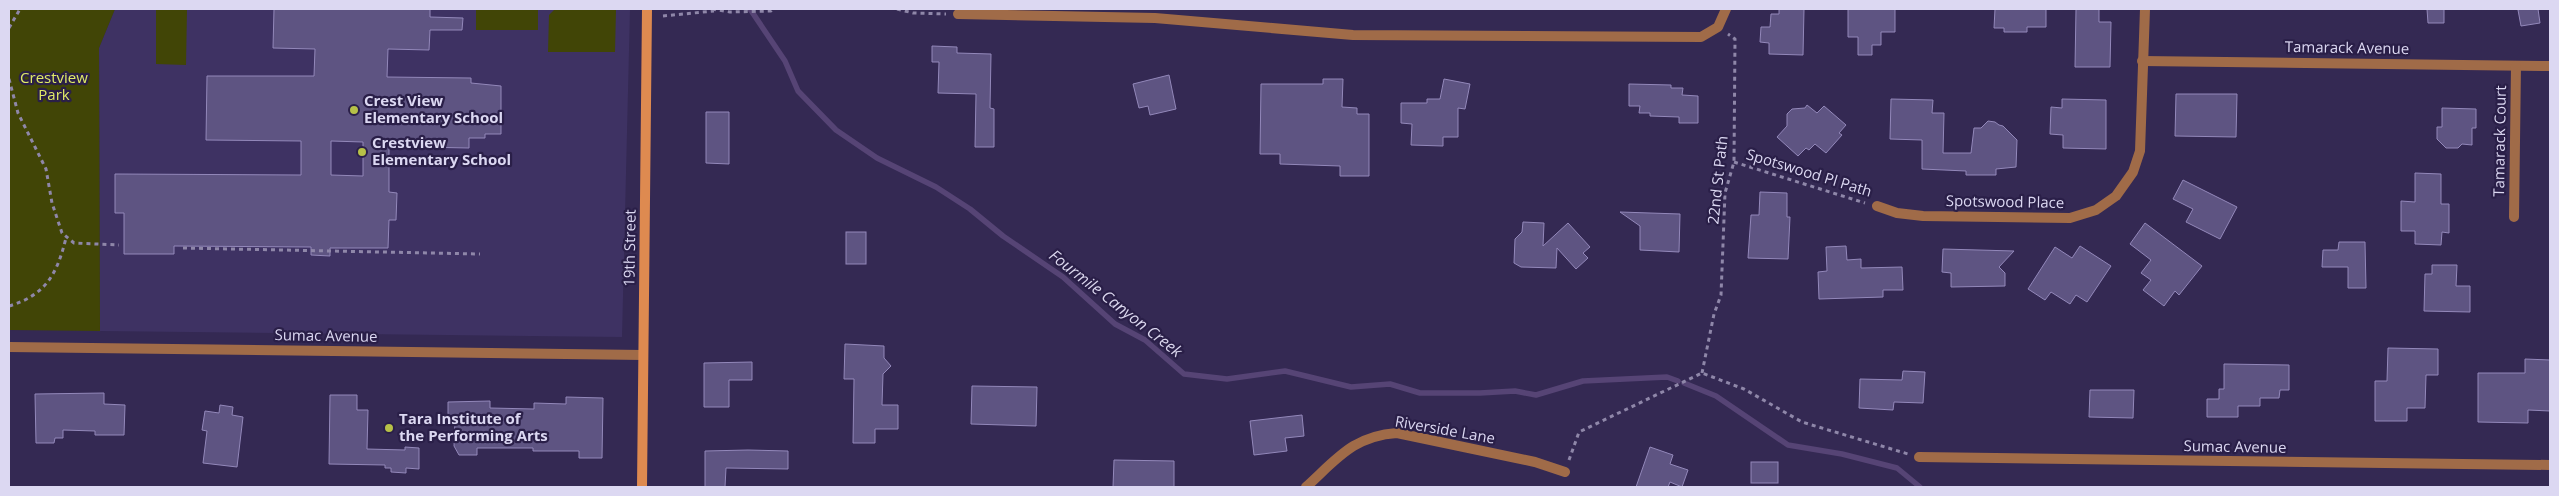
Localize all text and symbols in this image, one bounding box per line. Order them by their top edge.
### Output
street label: Tamarack Avenue [2285,36,2409,58]
park label: Crestview Park [20,67,88,104]
street label: Tamarack Court [2488,85,2510,197]
place label: Crest View Elementary School [364,90,503,127]
marker: Crest View Elementary School [348,104,360,116]
place label: Crestview Elementary School [372,132,511,169]
street label: 22nd St Path [1702,135,1732,225]
street label: Spotswood Pl Path [1744,143,1875,201]
marker: Crestview Elementary School [356,146,368,158]
street label: Spotswood Place [1946,190,2064,212]
street label: 19th Street [618,209,640,287]
water label: Fourmile Canyon Creek [1045,244,1188,363]
street label: Sumac Avenue [274,324,378,346]
place label: Tara Institute of the Performing Arts [399,408,548,445]
street label: Riverside Lane [1394,410,1497,448]
marker: Tara Institute of the Performing Arts [383,422,395,434]
street label: Sumac Avenue [2183,435,2287,457]

